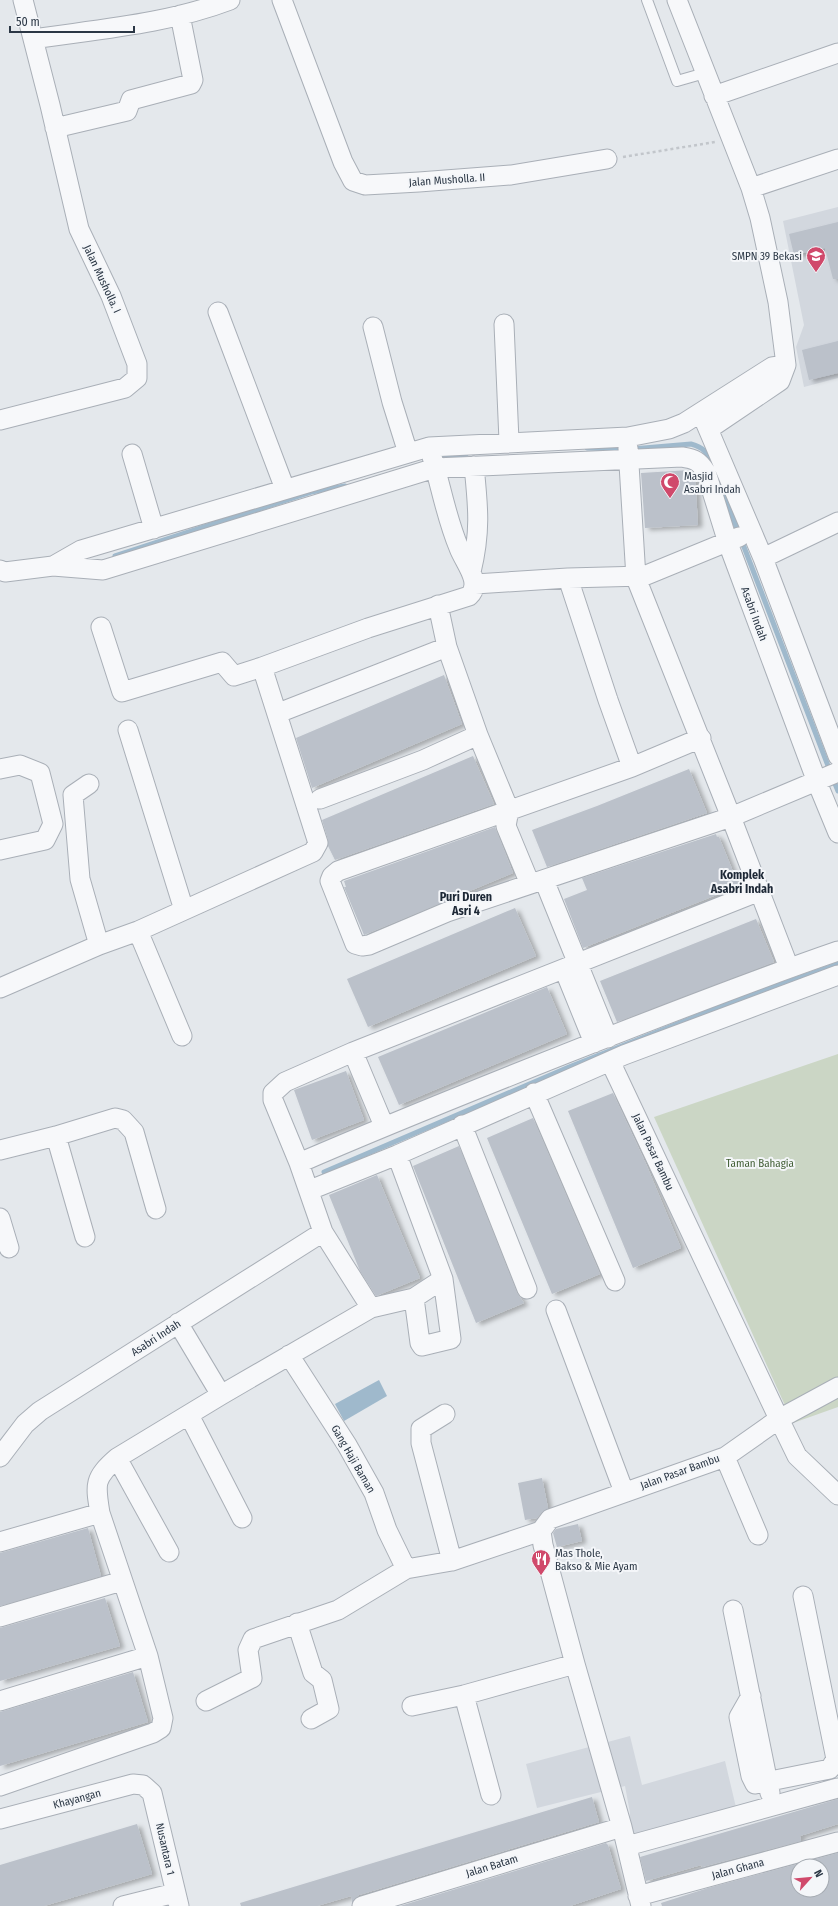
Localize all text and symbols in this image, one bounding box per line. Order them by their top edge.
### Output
scale bar [10,8,134,34]
text: 50 m [16,15,40,29]
street label: Jalan Musholla. II [408,171,486,189]
street label: Jalan Musholla. I [81,243,123,315]
school or university icon: SMPN 39 Bekasi [805,245,827,273]
place label: SMPN 39 Bekasi [732,250,802,263]
place label: Masjid Asabri Indah [684,470,741,496]
mosque icon: Masjid Asabri Indah [659,471,681,499]
street label: Asabri Indah [738,585,770,643]
district label: Komplek Asabri Indah [710,868,773,896]
district label: Puri Duren Asri 4 [440,890,492,918]
street label: Jalan Pasar Bambu [630,1111,676,1193]
park label: Taman Bahagia [726,1157,794,1170]
street label: Asabri Indah [129,1317,183,1359]
street label: Gang Haji Baman [328,1423,378,1495]
street label: Jalan Pasar Bambu [639,1452,721,1492]
place label: Mas Thole, Bakso & Mie Ayam [555,1547,637,1573]
restaurant icon: Mas Thole, Bakso & Mie Ayam [530,1548,552,1576]
street label: Khayangan [52,1786,102,1812]
street label: Nusantara 1 [153,1822,177,1876]
street label: Jalan Batam [464,1852,520,1880]
street label: Jalan Ghana [710,1856,766,1882]
north arrow [790,1858,830,1898]
text: N [811,1868,826,1880]

